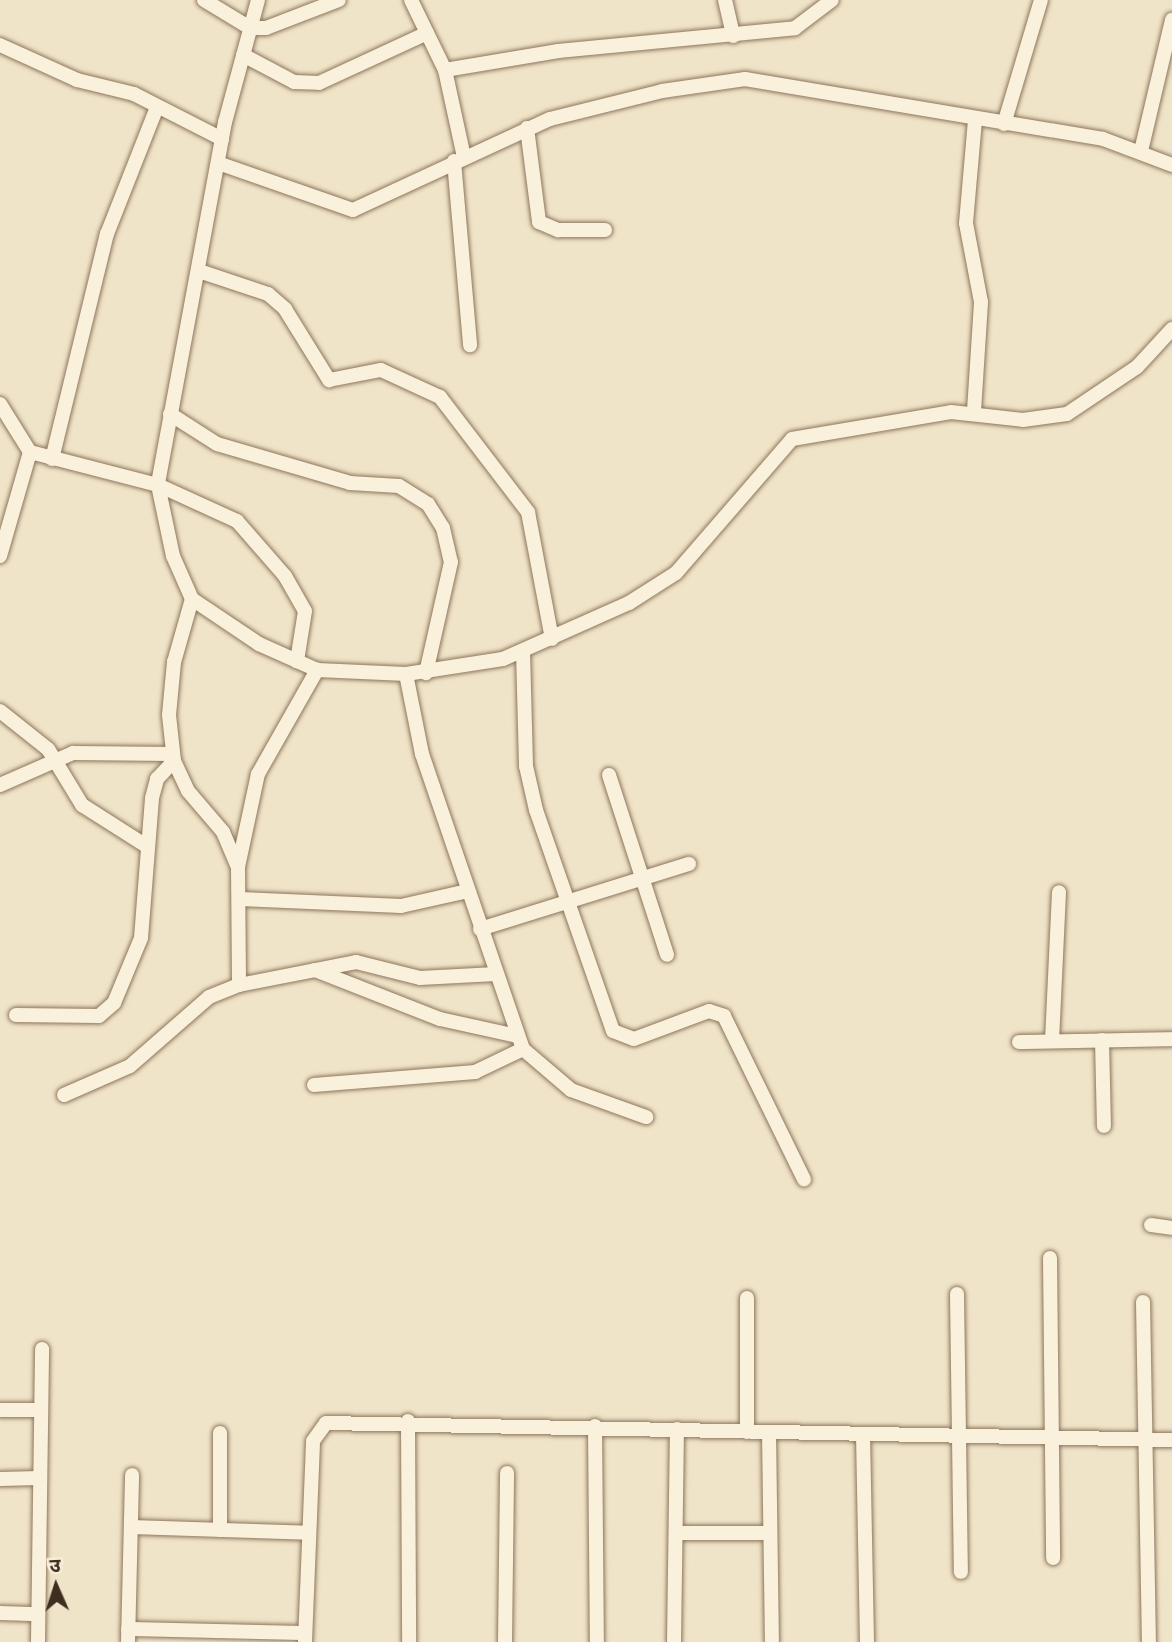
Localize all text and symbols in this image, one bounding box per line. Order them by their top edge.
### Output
north arrow [21,1551,91,1621]
text: उ [49,1553,61,1577]

